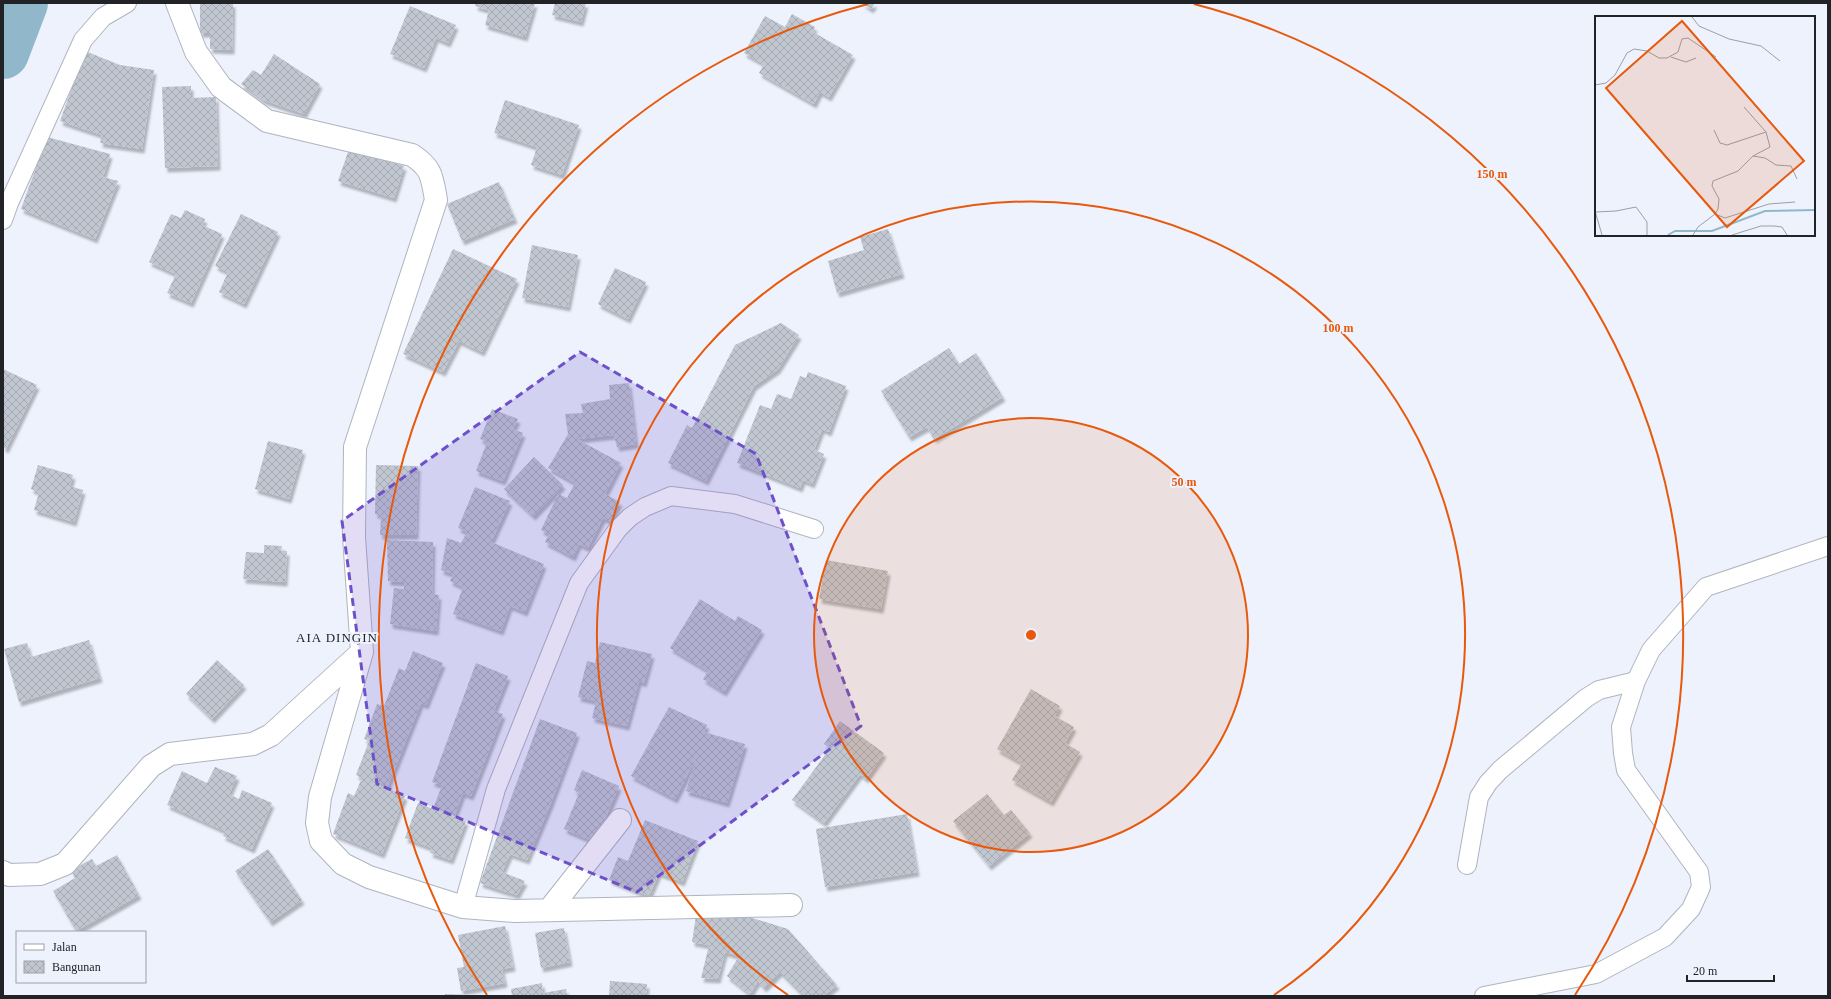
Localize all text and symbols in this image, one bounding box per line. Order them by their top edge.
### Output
inset map [1595,16,1815,236]
text: 150 m [1477,167,1508,181]
text: 100 m [1323,321,1354,335]
text: 50 m [1172,475,1197,489]
centre of rings [1024,628,1038,642]
district label: AIA DINGIN [296,630,378,645]
legend [16,931,146,983]
text: Jalan [52,940,77,954]
scale bar [1687,957,1774,983]
text: Bangunan [52,960,101,974]
text: 20 m [1693,964,1718,978]

